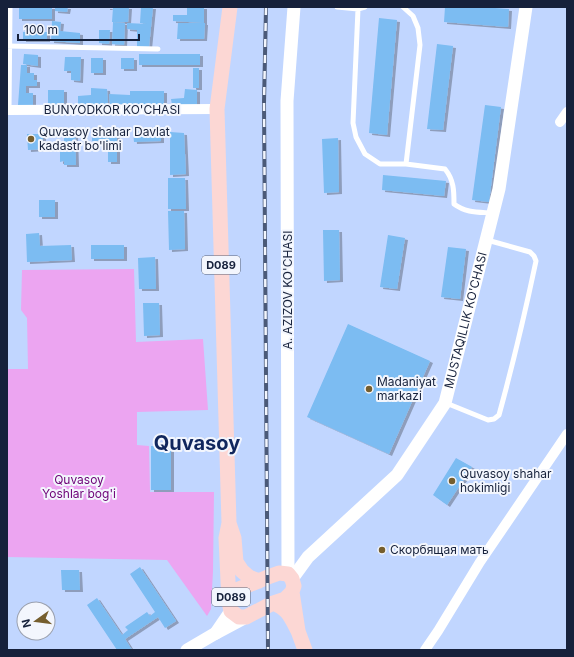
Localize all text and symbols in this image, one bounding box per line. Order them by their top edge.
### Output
scale bar [18,16,139,42]
text: 100 m [24,22,58,37]
street label: BUNYODKOR KO'CHASI [44,102,180,117]
place label: Quvasoy shahar Davlat kadastr bo'limi [39,124,170,153]
marker: Quvasoy shahar Davlat kadastr bo'limi [26,134,36,144]
street label: A. AZIZOV KO'CHASI [280,230,295,350]
street label: MUSTAQILLIK KO'CHASI [441,250,490,390]
road number: D089 [202,256,240,274]
place label: Madaniyat markazi [377,374,436,403]
marker: Madaniyat markazi [364,384,374,394]
district label: Quvasoy [154,431,240,455]
place label: Quvasoy shahar hokimligi [460,466,552,495]
park label: Quvasoy Yoshlar bog'i [42,472,116,501]
marker: Quvasoy shahar hokimligi [447,476,457,486]
place label: Скорбящая мать [390,542,489,557]
marker: Скорбящая мать [377,545,387,555]
road number: D089 [212,588,250,606]
north arrow [16,601,56,641]
text: N [18,618,34,629]

